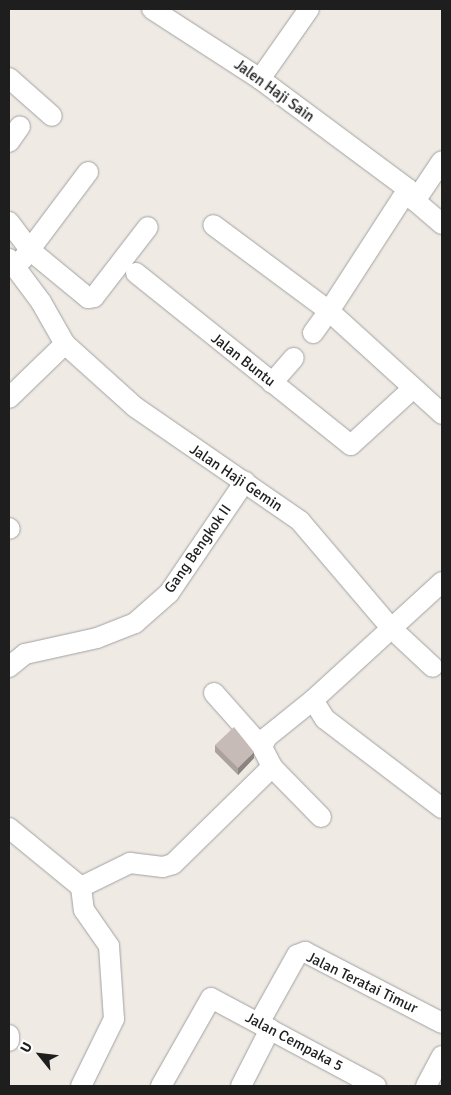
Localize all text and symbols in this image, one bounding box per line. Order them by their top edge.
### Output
street label: Jalen Haji Sain [230,56,318,126]
street label: Jalan Buntu [207,329,279,391]
street label: Jalan Haji Gemin [186,440,286,516]
street label: Gang Bengkok II [161,501,235,597]
street label: Jalan Teratai Timur [304,948,420,1018]
street label: Jalan Cempaka 5 [242,1009,346,1075]
north arrow [15,1030,65,1080]
text: U [17,1039,36,1056]

